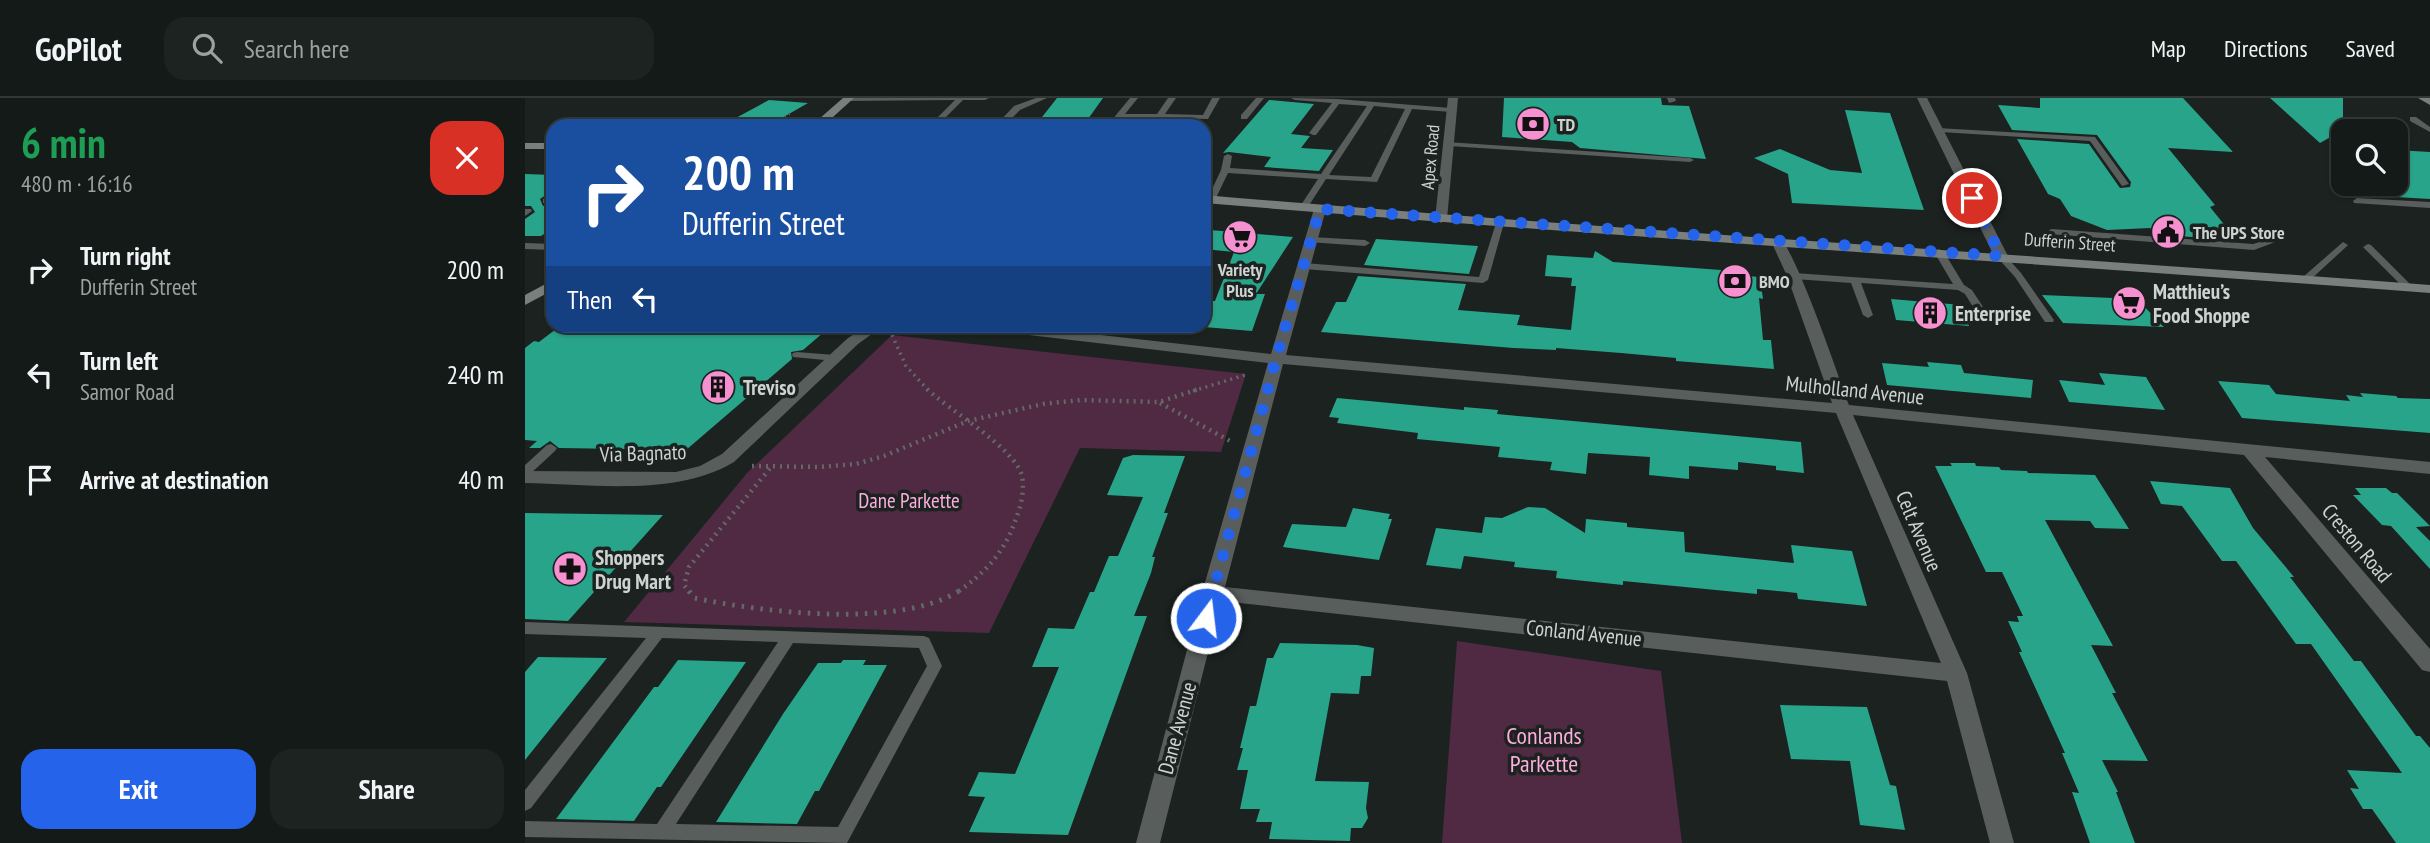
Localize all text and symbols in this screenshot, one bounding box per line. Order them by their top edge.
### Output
search box [164,17,654,80]
text: GoPilot [35,27,122,70]
icon: search [188,29,226,67]
text: Search here [244,32,349,65]
text: Map [2151,33,2186,64]
text: Directions [2224,33,2308,64]
text: Saved [2346,33,2395,64]
bank icon: TD [1514,105,1552,143]
place label: TD [1557,113,1576,136]
text: 6 min [21,115,106,170]
map controls [2331,119,2408,196]
button: search [2331,119,2408,196]
button: close [430,121,504,195]
street label: Apex Road [1416,124,1444,190]
text: 200 m [682,140,795,204]
icon: right [567,147,658,238]
pin [1942,168,2002,228]
text: 480 m · 16:16 [21,169,133,198]
icon: arrive [1953,179,1991,217]
text: Dufferin Street [682,202,845,244]
public building icon: The UPS Store [2149,213,2187,251]
supermarket icon: Variety Plus [1221,218,1259,256]
place label: The UPS Store [2193,221,2285,244]
street label: Dufferin Street [2023,227,2117,257]
text: Turn right [80,239,171,272]
icon: right [21,251,59,289]
text: 200 m [446,253,504,286]
place label: Variety Plus [1217,258,1263,302]
bank icon: BMO [1716,262,1754,300]
place label: BMO [1759,270,1790,293]
text: Dufferin Street [80,272,197,301]
place label: Matthieu’s Food Shoppe [2153,278,2250,329]
icon: left [626,280,664,318]
text: Then [567,283,612,316]
supermarket icon: Matthieu’s Food Shoppe [2110,284,2148,322]
building icon: Enterprise [1911,294,1949,332]
place label: Enterprise [1955,300,2031,327]
text: Turn left [80,344,158,377]
icon: left [21,356,59,394]
text: 240 m [446,358,504,391]
building icon: Treviso [699,368,737,406]
street label: Mulholland Avenue [1784,369,1926,411]
place label: Treviso [743,374,796,401]
text: Samor Road [80,377,174,406]
street label: Via Bagnato [598,438,687,468]
icon: arrive [21,461,59,499]
text: Arrive at destination [80,463,269,496]
text: 40 m [458,463,504,496]
street label: Celt Avenue [1890,486,1948,576]
park label: Dane Parkette [858,487,960,514]
street label: Creston Road [2316,498,2398,588]
place label: Shoppers Drug Mart [595,544,671,595]
pharmacy icon: Shoppers Drug Mart [551,550,589,588]
position arrow [1169,581,1243,655]
street label: Conland Avenue [1525,614,1643,652]
street label: Dane Avenue [1152,679,1202,777]
park label: Conlands Parkette [1506,720,1582,779]
button: Exit [21,749,256,829]
button: Share [270,749,504,829]

